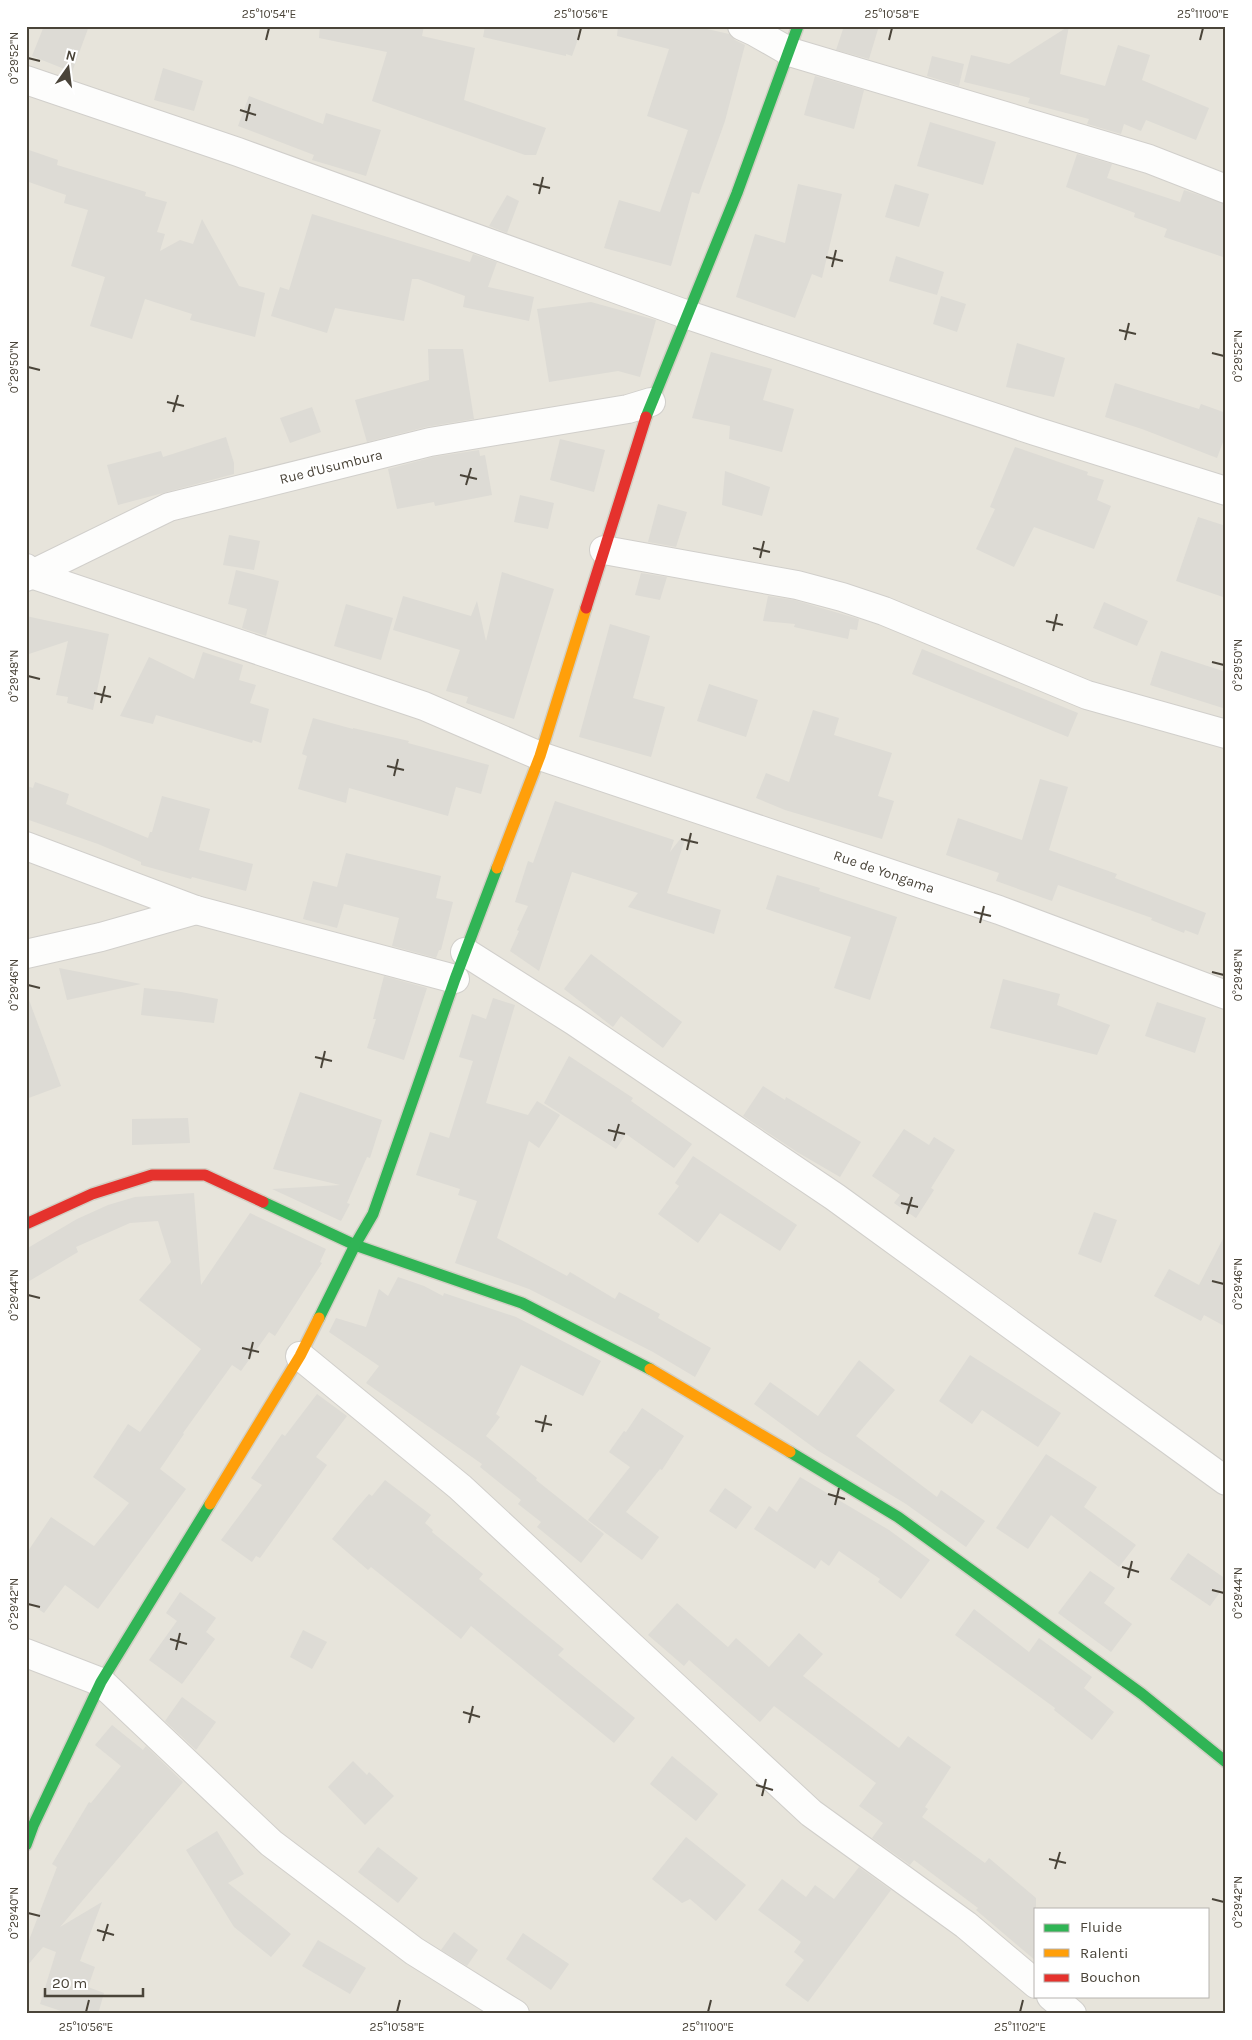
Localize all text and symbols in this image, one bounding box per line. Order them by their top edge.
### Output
text: 25°10'54"E [242,7,296,21]
text: 25°10'56"E [554,7,608,21]
text: 25°10'58"E [864,7,920,21]
text: 25°11'00"E [1177,7,1229,21]
text: 0°29'52"N [7,32,21,84]
north arrow [42,42,92,92]
text: N [64,46,78,65]
text: 0°29'52"N [1231,330,1245,382]
text: 0°29'50"N [7,341,21,393]
street label: Rue d'Usumbura [278,446,384,488]
text: 0°29'50"N [1231,639,1245,691]
text: 0°29'48"N [7,650,21,702]
street label: Rue de Yongama [831,847,937,897]
text: 0°29'48"N [1231,949,1245,1001]
text: 0°29'46"N [7,959,21,1011]
text: 0°29'46"N [1231,1258,1245,1310]
text: 0°29'44"N [7,1269,21,1321]
text: 0°29'44"N [1231,1567,1245,1619]
text: 0°29'42"N [7,1578,21,1630]
text: 0°29'42"N [1231,1876,1245,1928]
text: 0°29'40"N [7,1887,21,1939]
legend [1034,1908,1210,1998]
text: Fluide [1080,1918,1122,1936]
text: Ralenti [1080,1944,1129,1962]
scale bar [45,1965,142,1997]
text: Bouchon [1080,1968,1141,1986]
text: 20 m [52,1974,87,1992]
text: 25°10'56"E [59,2020,113,2034]
text: 25°10'58"E [369,2020,425,2034]
text: 25°11'00"E [682,2020,734,2034]
text: 25°11'02"E [994,2020,1046,2034]

